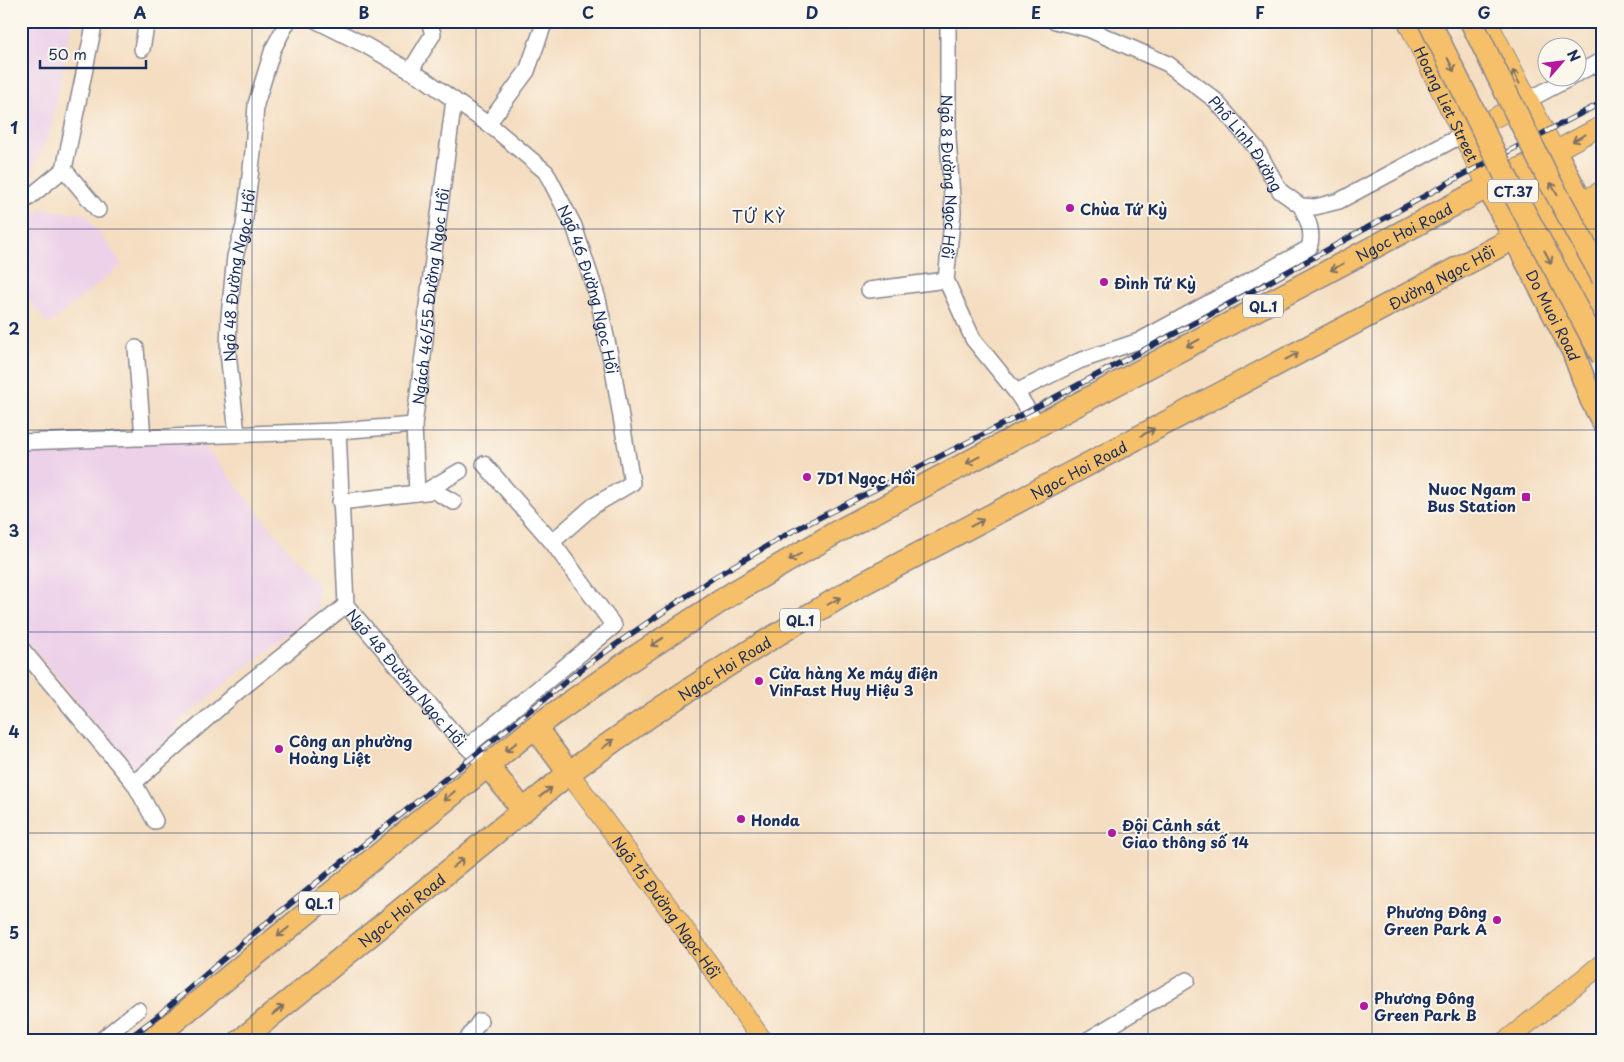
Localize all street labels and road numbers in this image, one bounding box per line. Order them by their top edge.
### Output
street label: Hoang Liet Street [1409,42,1485,165]
street label: Phố Linh Đường [1204,90,1289,195]
street label: Ngõ 8 Đường Ngọc Hồi [936,95,965,260]
road number: CT.37 [1488,180,1538,202]
street label: Ngách 46/55 Đường Ngọc Hồi [405,186,454,406]
street label: Ngõ 48 Đường Ngọc Hồi [216,187,260,363]
street label: Ngoc Hoi Road [1351,196,1456,266]
street label: Ngõ 46 Đường Ngọc Hồi [553,200,625,375]
street label: Đường Ngọc Hồi [1384,239,1499,314]
street label: Do Muoi Road [1521,265,1587,364]
road number: QL.1 [1243,294,1283,318]
street label: Ngoc Hoi Road [1026,434,1131,504]
street label: Ngõ 48 Đường Ngọc Hồi [342,603,472,752]
road number: QL.1 [780,608,820,632]
street label: Ngoc Hoi Road [673,630,775,706]
street label: Ngõ 15 Đường Ngọc Hồi [607,831,727,983]
street label: Ngoc Hoi Road [353,867,450,952]
road number: QL.1 [299,891,339,914]

